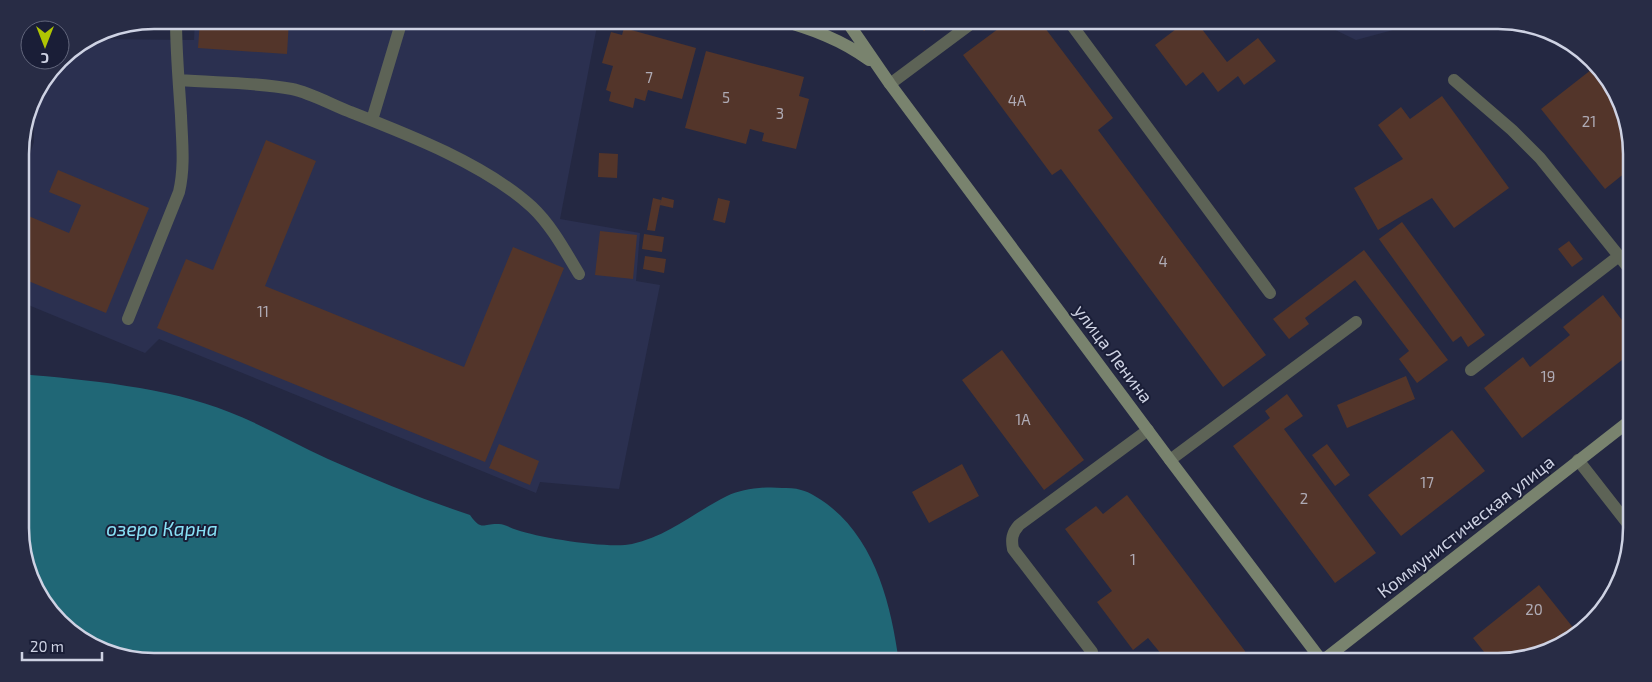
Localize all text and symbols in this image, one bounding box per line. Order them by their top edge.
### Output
north arrow [20,20,70,70]
text: С [41,50,49,67]
house number: 7 [645,68,653,86]
house number: 5 [722,88,730,106]
house number: 4А [1008,91,1027,109]
house number: 3 [776,104,784,122]
house number: 21 [1582,112,1596,130]
house number: 4 [1158,252,1168,270]
street label: улица Ленина [1070,300,1158,407]
house number: 11 [257,302,269,320]
house number: 19 [1541,367,1555,385]
house number: 1А [1015,410,1031,428]
street label: Коммунистическая улица [1373,450,1558,602]
house number: 17 [1420,473,1434,491]
house number: 2 [1300,489,1308,507]
water label: озеро Карна [106,517,218,540]
house number: 1 [1130,550,1136,568]
house number: 20 [1525,600,1543,618]
scale bar [22,630,102,662]
text: 20 m [30,637,64,655]

